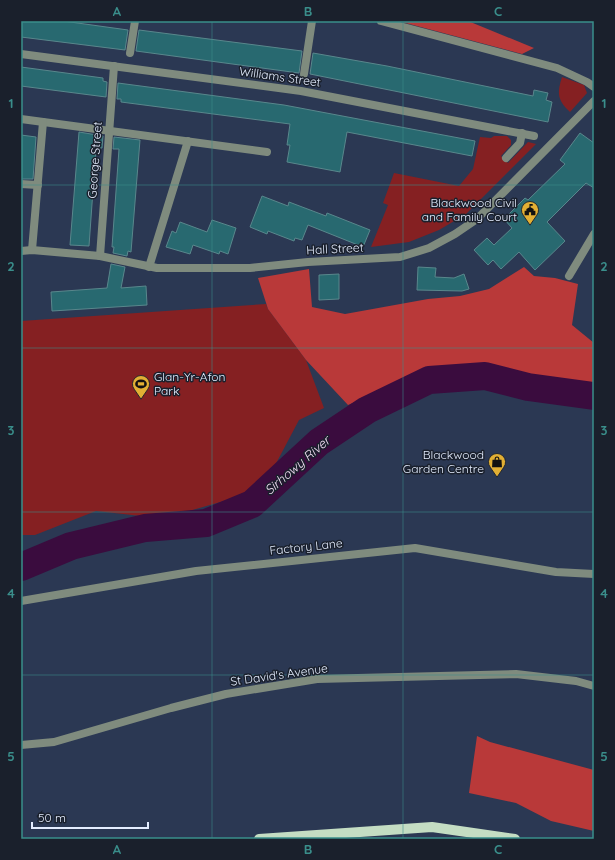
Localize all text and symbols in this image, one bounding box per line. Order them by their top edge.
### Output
text: A [113,3,122,19]
text: B [304,3,312,19]
text: C [494,3,502,19]
street label: Williams Street [238,63,322,90]
text: 1 [8,95,14,111]
text: 1 [601,95,607,111]
street label: George Street [84,121,105,199]
place label: Blackwood Civil and Family Court [422,195,517,224]
public building icon: Blackwood Civil and Family Court [520,200,540,225]
street label: Hall Street [306,240,364,257]
text: 2 [7,258,15,274]
text: 2 [600,258,608,274]
place label: Glan-Yr-Afon Park [154,369,226,398]
sports icon: Glan-Yr-Afon Park [131,374,151,399]
text: 3 [8,422,15,438]
text: 3 [601,422,608,438]
water label: Sirhowy River [261,431,335,498]
place label: Blackwood Garden Centre [403,447,484,476]
shop icon: Blackwood Garden Centre [487,452,507,477]
street label: Factory Lane [269,535,343,558]
text: 4 [7,585,15,601]
text: 4 [600,585,608,601]
street label: St David's Avenue [229,660,329,689]
text: 5 [7,748,15,764]
text: 5 [600,748,608,764]
scale bar [32,804,148,830]
text: 50 m [38,810,66,825]
text: A [113,841,122,857]
text: B [304,841,312,857]
text: C [494,841,502,857]

